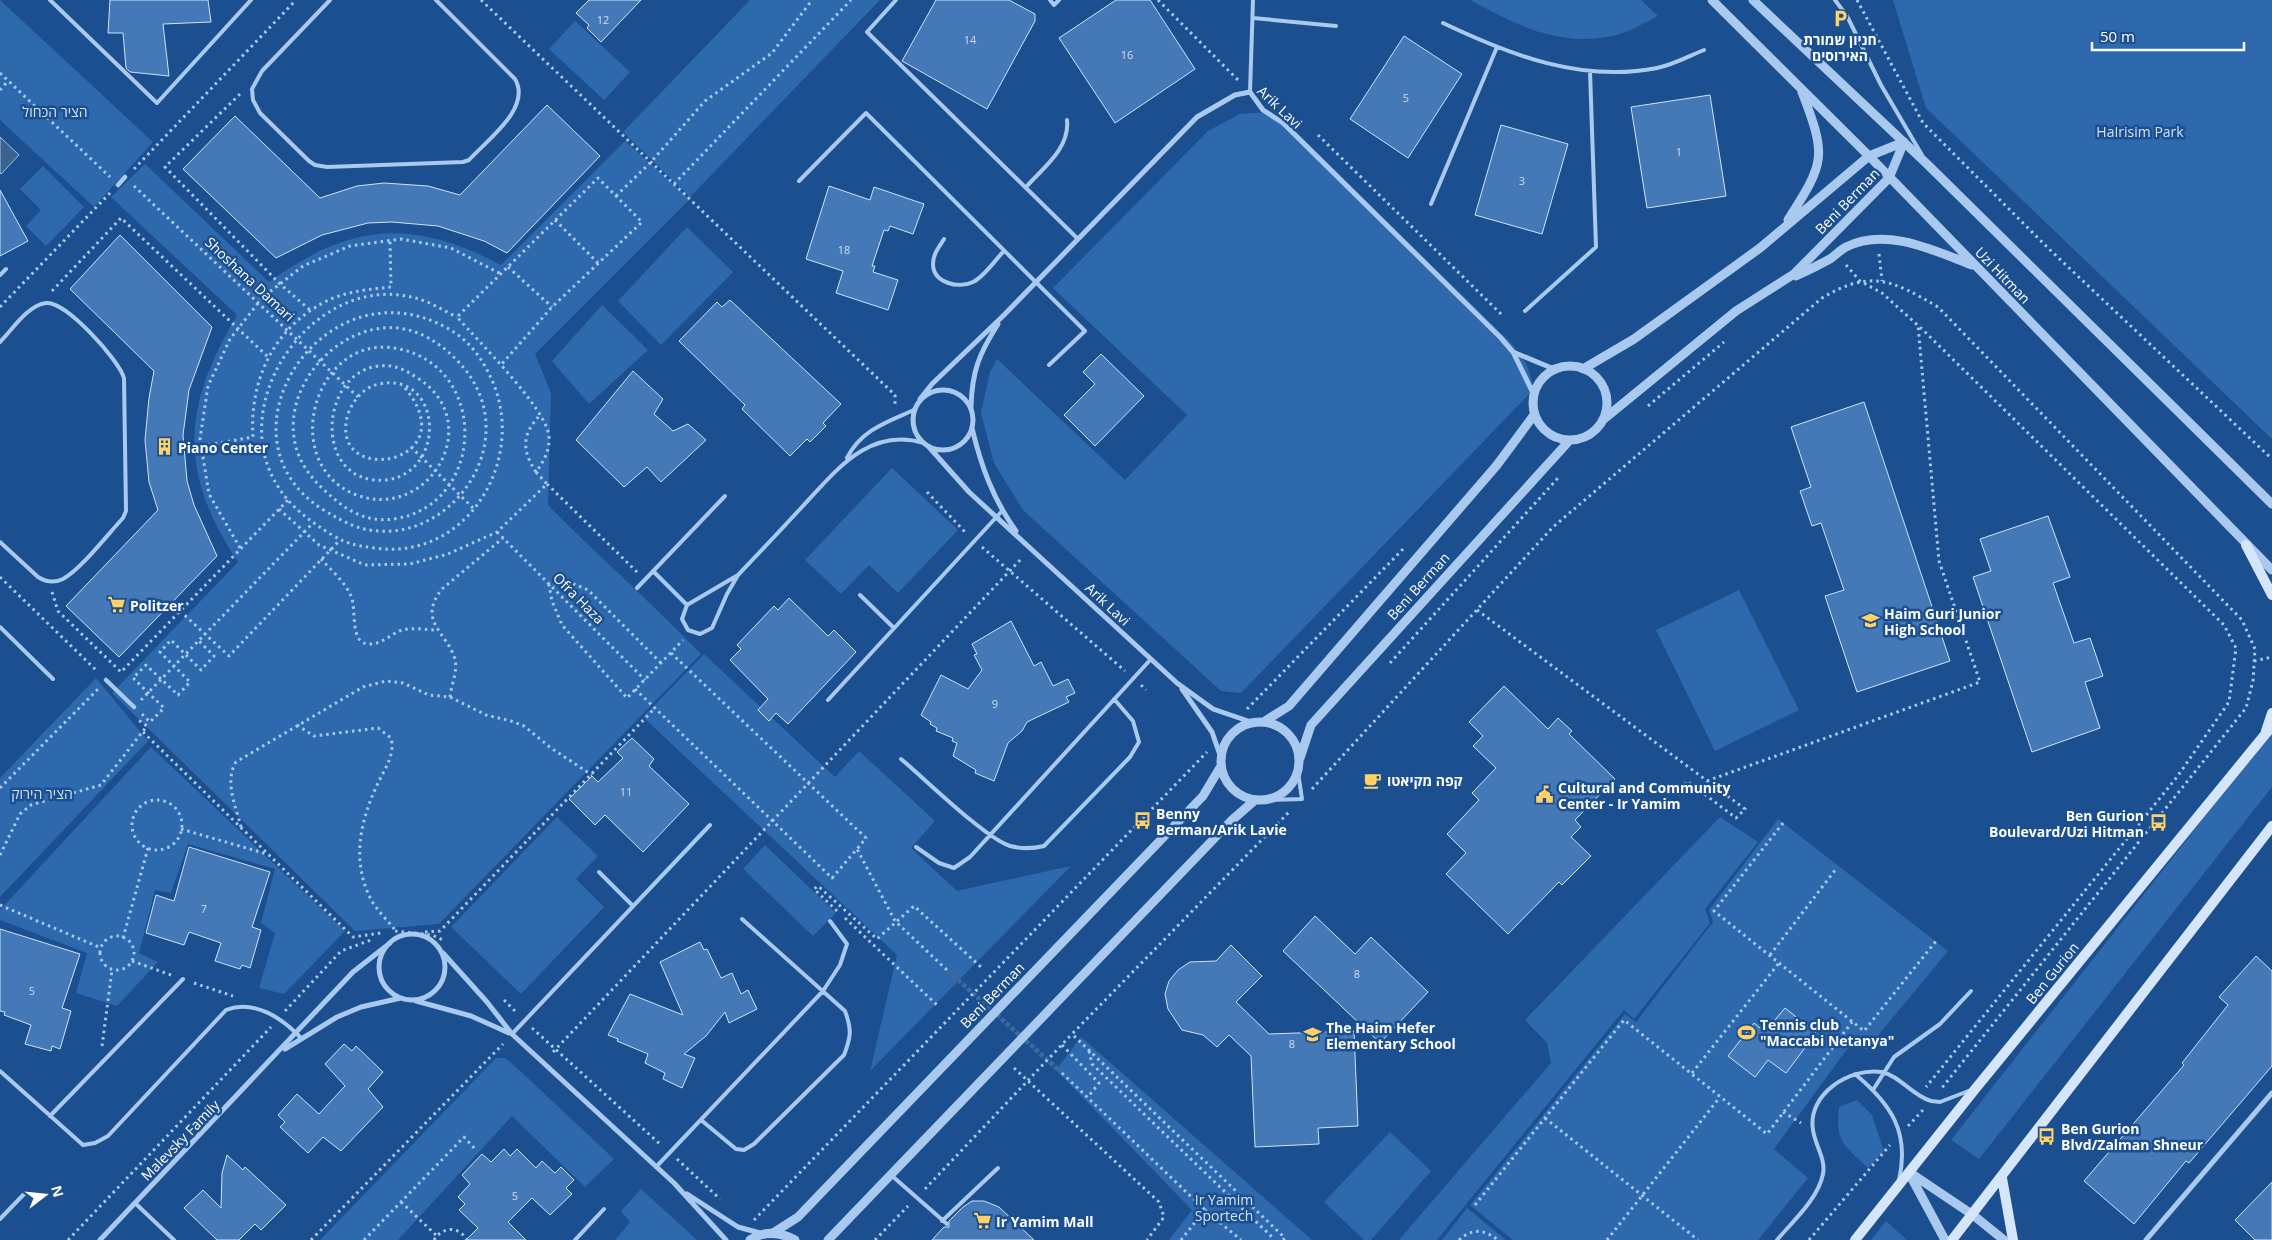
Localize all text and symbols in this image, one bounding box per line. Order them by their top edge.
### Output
parking icon: חניון שמורת האירוסים [1830,9,1850,29]
house number: 12 [597,12,609,27]
scale bar [2092,20,2244,52]
text: 50 m [2100,26,2135,46]
place label: חניון שמורת האירוסים [1803,30,1877,65]
house number: 14 [964,32,977,47]
house number: 16 [1121,47,1133,62]
street label: Arik Lavi [1254,81,1306,133]
house number: 5 [1403,90,1409,105]
park label: הציר הכחול [22,102,88,121]
park label: HaIrisim Park [2096,122,2184,141]
house number: 1 [1676,144,1682,159]
street label: Beni Berman [1811,164,1883,238]
house number: 3 [1519,173,1525,188]
street label: Shoshana Damari [201,233,299,325]
house number: 18 [838,242,850,257]
street label: Uzi Hitman [1971,242,2035,308]
building icon: Piano Center [154,437,174,457]
place label: Piano Center [178,438,269,457]
street label: Beni Berman [1383,548,1453,624]
street label: Ofra Haza [549,568,609,628]
street label: Arik Lavi [1082,578,1134,630]
supermarket icon: Politzer [106,595,126,615]
place label: Politzer [130,596,184,615]
place label: Haim Guri Junior High School [1884,604,2001,639]
school or university icon: Haim Guri Junior High School [1860,611,1880,631]
house number: 9 [992,696,998,711]
cafe icon: קפה מקיאטו [1363,770,1383,790]
place label: קפה מקיאטו [1387,771,1463,790]
place label: Cultural and Community Center - Ir Yamim [1558,778,1730,813]
park label: הציר הירוק [11,784,73,803]
house number: 11 [620,784,632,799]
public building icon: Cultural and Community Center - Ir Yamim [1534,785,1554,805]
place label: Benny Berman/Arik Lavie [1156,804,1287,839]
place label: Ben Gurion Boulevard/Uzi Hitman [1989,806,2144,841]
bus stop icon: Benny Berman/Arik Lavie [1132,811,1152,831]
bus stop icon: Ben Gurion Boulevard/Uzi Hitman [2148,813,2168,833]
house number: 7 [201,901,207,916]
street label: Ben Gurion [2021,938,2083,1008]
street label: Beni Berman [956,958,1028,1032]
house number: 8 [1354,966,1360,981]
house number: 5 [29,983,35,998]
place label: Tennis club "Maccabi Netanya" [1760,1015,1894,1050]
place label: The Haim Hefer Elementary School [1326,1018,1456,1053]
sports icon: Tennis club "Maccabi Netanya" [1736,1022,1756,1042]
school or university icon: The Haim Hefer Elementary School [1302,1025,1322,1045]
house number: 8 [1289,1036,1295,1051]
street label: Malevsky Family [137,1095,224,1185]
place label: Ben Gurion Blvd/Zalman Shneur [2061,1119,2204,1154]
bus stop icon: Ben Gurion Blvd/Zalman Shneur [2037,1126,2057,1146]
north arrow [20,1170,70,1220]
text: N [47,1183,69,1199]
house number: 5 [512,1188,518,1203]
park label: Ir Yamim Sportech [1195,1190,1253,1225]
supermarket icon: Ir Yamim Mall [972,1211,992,1231]
place label: Ir Yamim Mall [996,1212,1093,1231]

